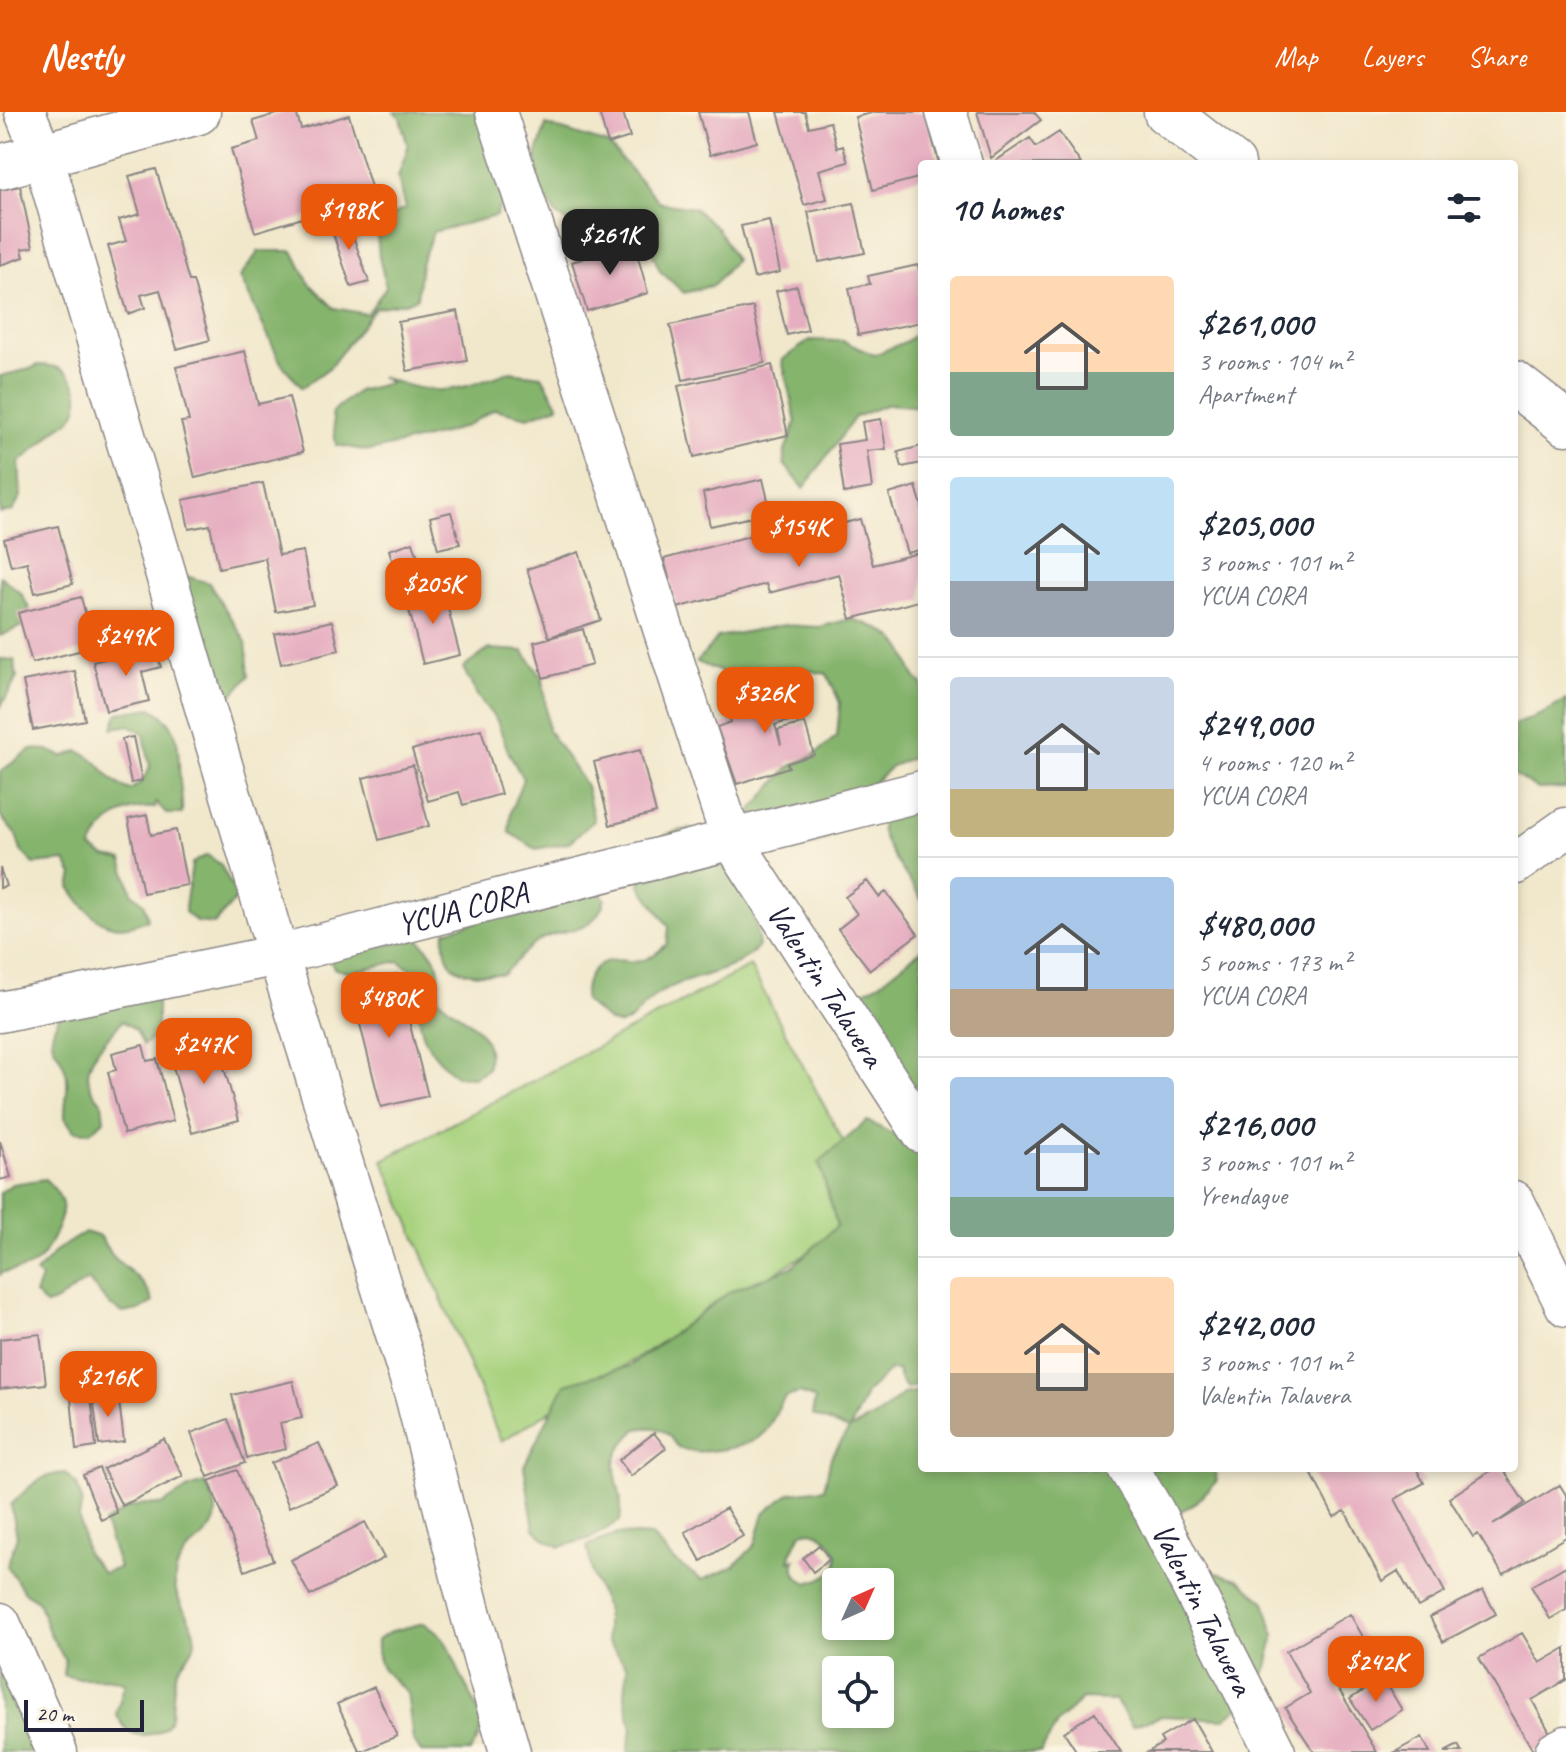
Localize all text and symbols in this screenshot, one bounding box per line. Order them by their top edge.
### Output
text: Nestly [40,33,122,80]
text: Map [1275,39,1318,74]
text: Layers [1362,39,1423,74]
text: Share [1467,39,1526,74]
pin: $198K [293,184,405,252]
icon: filters [1442,186,1486,230]
text: 10 homes [950,187,1061,230]
text: $198K [319,193,379,226]
pin: $261K [554,209,666,277]
text: $261K [580,218,640,251]
text: $261,000 [1198,302,1313,345]
icon: home [1014,308,1110,404]
text: 3 rooms · 104 m² [1198,345,1350,378]
text: Apartment [1198,378,1294,411]
pin: $154K [743,501,855,569]
text: $205,000 [1198,503,1311,546]
icon: home [1014,509,1110,605]
text: $154K [769,510,829,543]
text: 3 rooms · 101 m² [1198,546,1350,579]
pin: $205K [377,558,489,626]
text: $205K [403,567,463,600]
text: YCUA CORA [1198,579,1306,612]
pin: $249K [70,610,182,678]
text: $249K [96,619,156,652]
pin: $326K [709,667,821,735]
text: $326K [735,676,795,709]
text: $249,000 [1198,703,1311,746]
icon: home [1014,709,1110,805]
text: 4 rooms · 120 m² [1198,746,1350,779]
text: YCUA CORA [1198,779,1306,812]
street label: YCUA CORA [393,871,534,944]
street label: Valentin Talavera [758,895,895,1076]
text: $480,000 [1198,903,1312,946]
icon: home [1014,909,1110,1005]
text: 5 rooms · 173 m² [1198,946,1350,979]
pin: $480K [333,972,445,1040]
text: YCUA CORA [1198,979,1306,1012]
text: $480K [359,981,419,1014]
pin: $247K [148,1018,260,1086]
text: $247K [174,1027,234,1060]
text: $216,000 [1198,1103,1313,1146]
icon: home [1014,1109,1110,1205]
text: 3 rooms · 101 m² [1198,1146,1350,1179]
text: Yrendague [1198,1179,1287,1212]
text: $242,000 [1198,1303,1312,1346]
icon: home [1014,1309,1110,1405]
text: 3 rooms · 101 m² [1198,1346,1350,1379]
pin: $216K [52,1351,164,1419]
text: $216K [78,1360,138,1393]
text: Valentin Talavera [1198,1379,1350,1412]
street label: Valentin Talavera [1143,1516,1265,1704]
north arrow [822,1568,894,1640]
map controls [822,1568,894,1728]
pin: $242K [1320,1636,1432,1704]
text: $242K [1346,1645,1406,1678]
button: locate [822,1656,894,1728]
scale bar [24,1696,144,1732]
text: 20 m [36,1700,73,1728]

